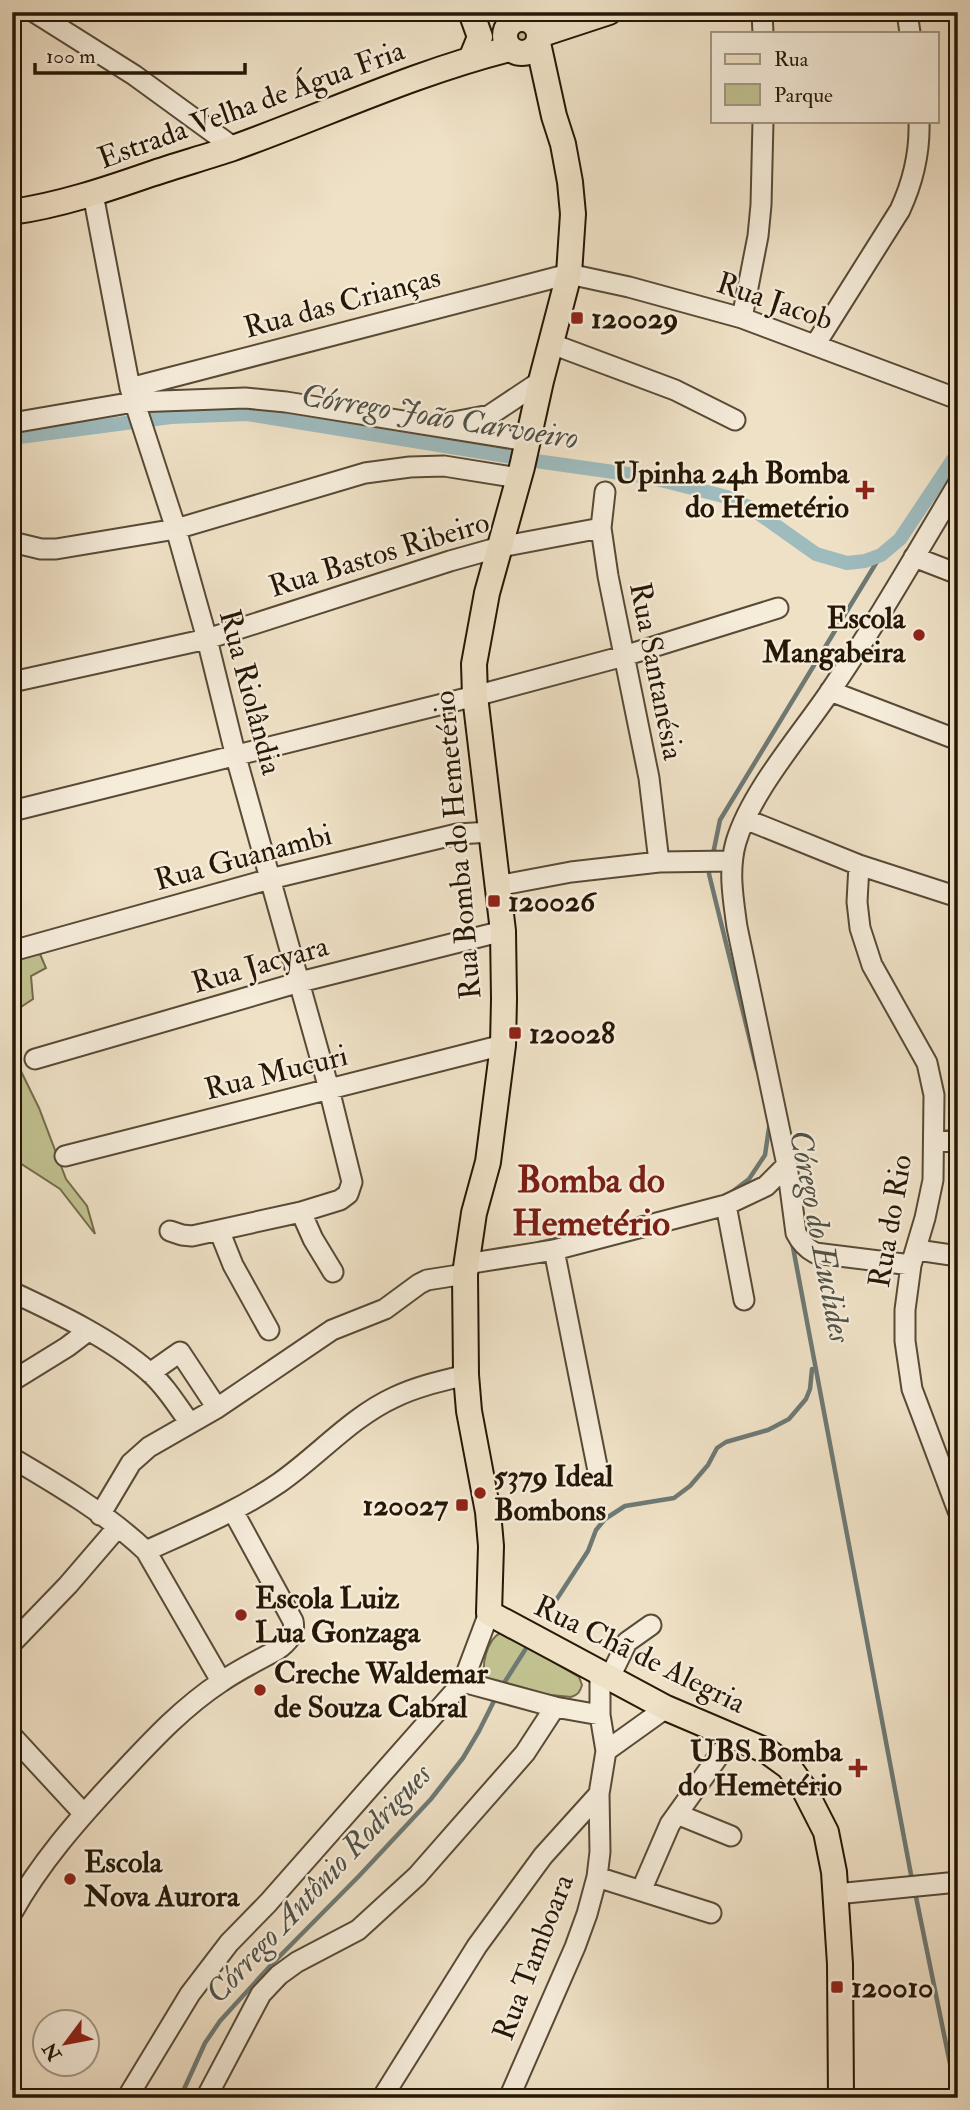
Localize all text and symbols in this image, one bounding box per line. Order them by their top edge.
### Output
scale bar [35,32,245,76]
street label: Estrada Velha de Água Fria [93,32,410,177]
legend [711,32,939,122]
text: 100 m [46,43,96,70]
text: Rua [774,46,809,73]
text: Parque [774,82,833,109]
street label: Rua das Crianças [240,258,445,347]
street label: Rua Jacob [712,264,838,339]
place label: 120029 [591,300,678,337]
marker: 120029 [569,310,585,326]
water label: Córrego João Carvoeiro [298,375,581,459]
place label: Upinha 24h Bomba do Hemetério [614,455,851,526]
marker: Upinha 24h Bomba do Hemetério [855,480,875,500]
street label: Rua Bastos Ribeiro [265,503,494,606]
street label: Rua Santanésia [621,579,692,764]
place label: Escola Mangabeira [762,600,907,671]
street label: Rua Riolândia [211,606,290,779]
marker: Escola Mangabeira [911,627,927,643]
street label: Rua Bomba do Hemetério [426,689,489,1001]
street label: Rua Guanambi [150,816,336,899]
place label: 120026 [508,883,597,920]
marker: 120026 [486,893,502,909]
street label: Rua Jacyara [188,927,333,1002]
place label: 120028 [529,1015,615,1052]
marker: 120028 [507,1025,523,1041]
street label: Rua Mucuri [201,1037,352,1108]
water label: Córego do Euclides [780,1127,860,1347]
street label: Rua do Rio [861,1152,920,1291]
district label: Bomba do Hemetério [512,1157,670,1247]
place label: 5379 Ideal Bombons [494,1458,614,1529]
marker: 5379 Ideal Bombons [472,1485,488,1501]
place label: 120027 [362,1487,448,1524]
marker: 120027 [454,1497,470,1513]
place label: Escola Luiz Lua Gonzaga [255,1580,422,1651]
street label: Rua Chã de Alegria [528,1587,752,1722]
marker: Escola Luiz Lua Gonzaga [233,1607,249,1623]
place label: Creche Waldemar de Souza Cabral [274,1655,489,1726]
marker: Creche Waldemar de Souza Cabral [252,1682,268,1698]
place label: UBS Bomba do Hemetério [678,1733,844,1804]
water label: Córrego Antônio Rodrigues [197,1754,441,2012]
marker: UBS Bomba do Hemetério [848,1758,868,1778]
place label: Escola Nova Aurora [83,1844,241,1915]
street label: Rua Tamboara [485,1868,582,2045]
marker: Escola Nova Aurora [62,1871,78,1887]
place label: 120010 [851,1969,933,2006]
marker: 120010 [829,1979,845,1995]
north arrow [32,2008,102,2078]
text: N [37,2037,68,2066]

